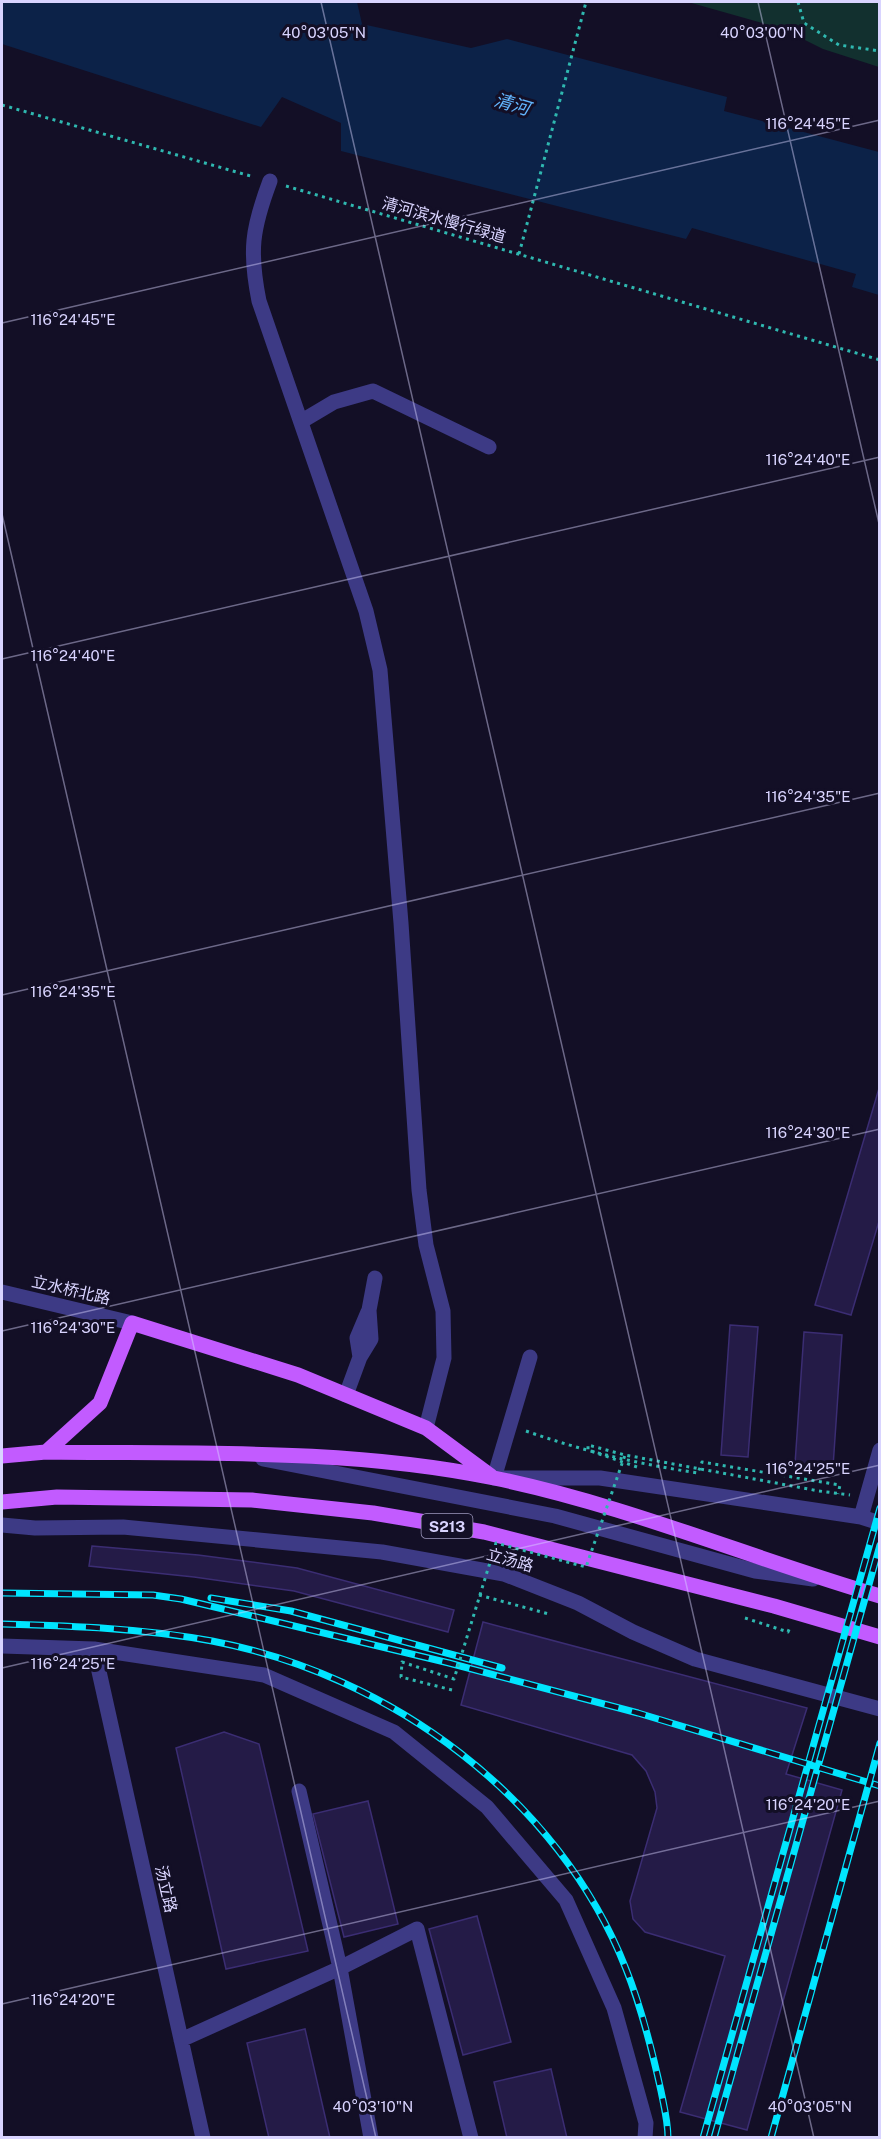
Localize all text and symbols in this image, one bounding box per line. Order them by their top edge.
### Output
text: 40°03'05"N [282,24,366,41]
text: 40°03'00"N [720,24,804,41]
water label: 清河 [492,89,535,120]
text: 116°24'45"E [765,115,851,132]
street label: 清河滨水慢行绿道 [380,193,508,247]
text: 116°24'45"E [30,311,116,328]
text: 116°24'40"E [766,451,850,468]
text: 116°24'40"E [31,647,115,664]
text: 116°24'35"E [765,788,851,805]
text: 116°24'35"E [30,983,116,1000]
text: 116°24'30"E [766,1124,850,1141]
street label: 立水桥北路 [30,1272,112,1308]
text: 116°24'30"E [31,1319,115,1336]
text: 116°24'25"E [766,1460,850,1477]
road number: S213 [422,1514,472,1538]
street label: 立汤路 [484,1544,536,1576]
text: 116°24'25"E [31,1655,115,1672]
text: 116°24'20"E [766,1796,850,1813]
street label: 汤立路 [151,1863,181,1915]
text: 116°24'20"E [31,1991,115,2008]
text: 40°03'10"N [333,2098,413,2115]
text: 40°03'05"N [768,2098,852,2115]

